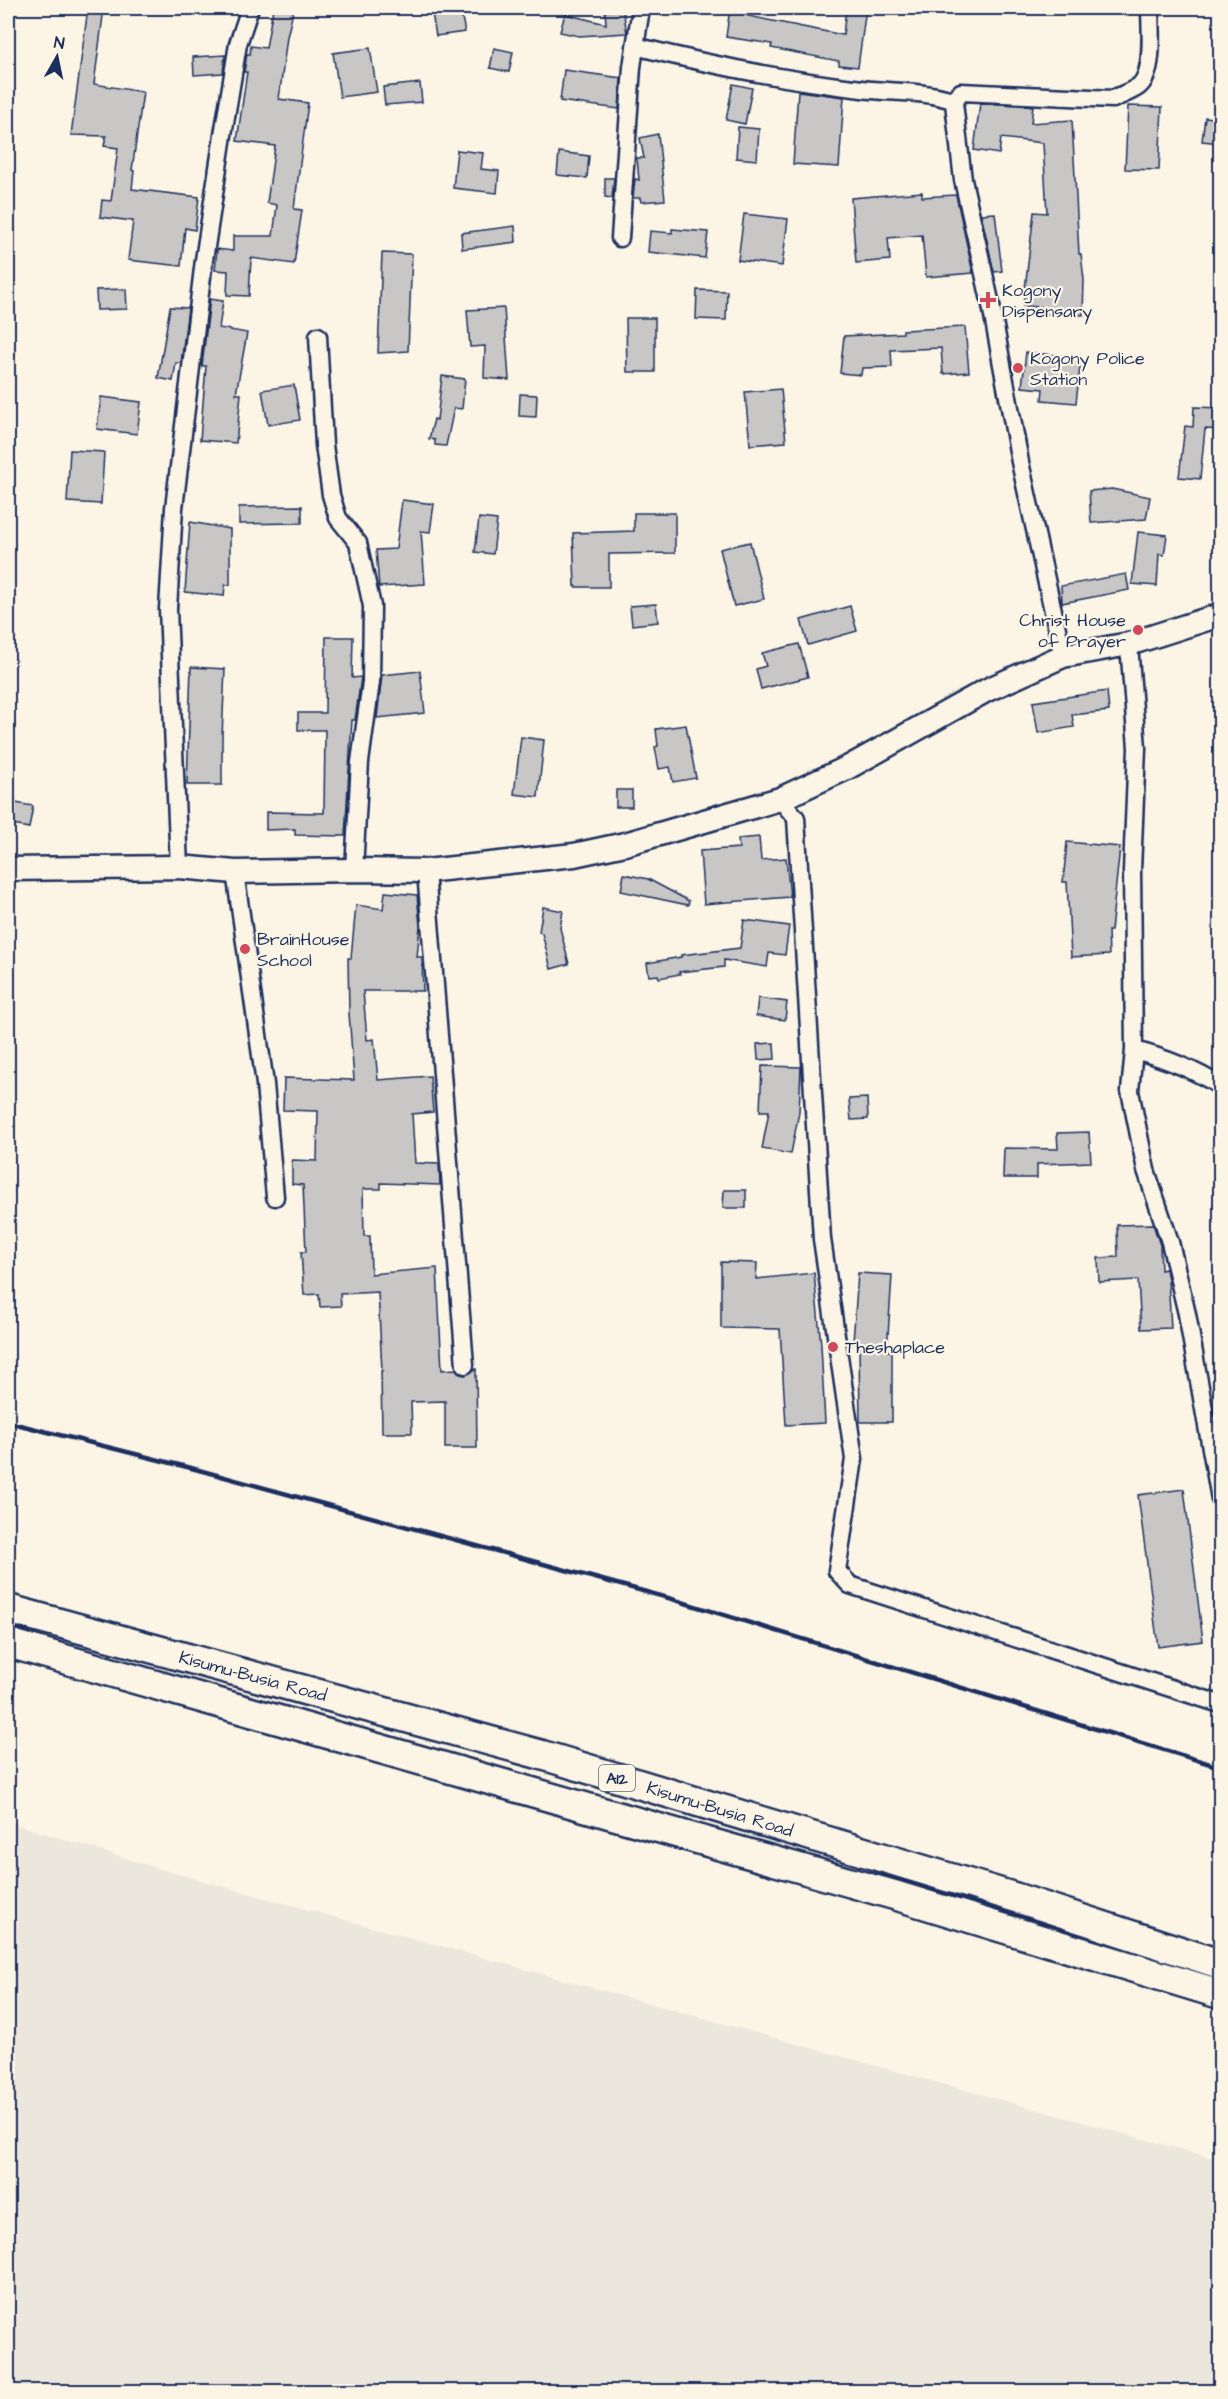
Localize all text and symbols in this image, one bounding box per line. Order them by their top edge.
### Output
north arrow [27,27,87,87]
text: N [53,32,66,55]
place label: Kogony Dispensary [1002,278,1092,325]
marker: Kogony Dispensary [979,291,997,309]
place label: Kogony Police Station [1030,346,1145,392]
marker: Kogony Police Station [1011,361,1025,375]
place label: Christ House of Prayer [1019,608,1126,655]
marker: Christ House of Prayer [1131,623,1145,637]
place label: BrainHouse School [257,927,350,973]
marker: BrainHouse School [238,942,252,956]
place label: Theshaplace [845,1335,945,1360]
marker: Theshaplace [826,1340,840,1354]
street label: Kisumu-Busia Road [176,1645,329,1708]
road number: A12 [599,1765,635,1791]
street label: Kisumu-Busia Road [644,1775,796,1844]

